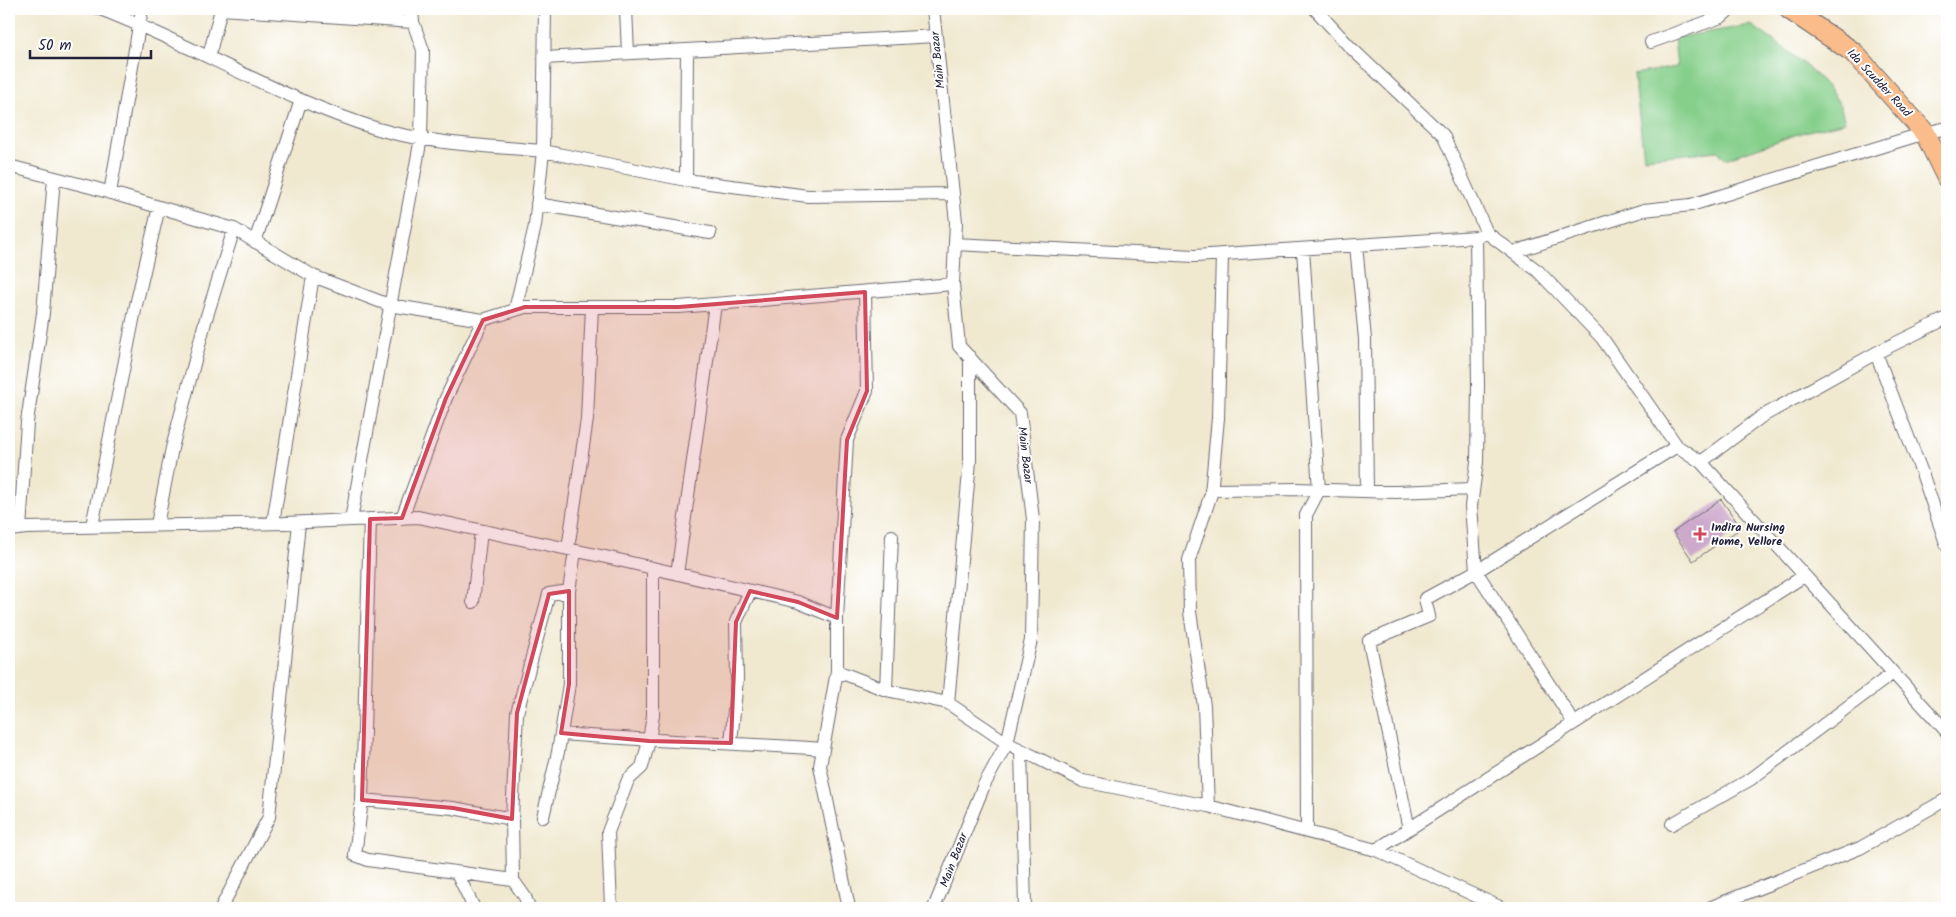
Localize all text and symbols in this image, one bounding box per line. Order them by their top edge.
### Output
scale bar [30,28,151,60]
street label: Main Bazar [925,29,950,89]
text: 50 m [38,34,72,58]
street label: Ida Scudder Road [1842,44,1917,122]
street label: Main Bazar [1012,425,1038,486]
place label: Indira Nursing Home, Vellore [1711,518,1785,551]
marker: Indira Nursing Home, Vellore [1693,527,1707,541]
street label: Main Bazar [935,829,974,890]

